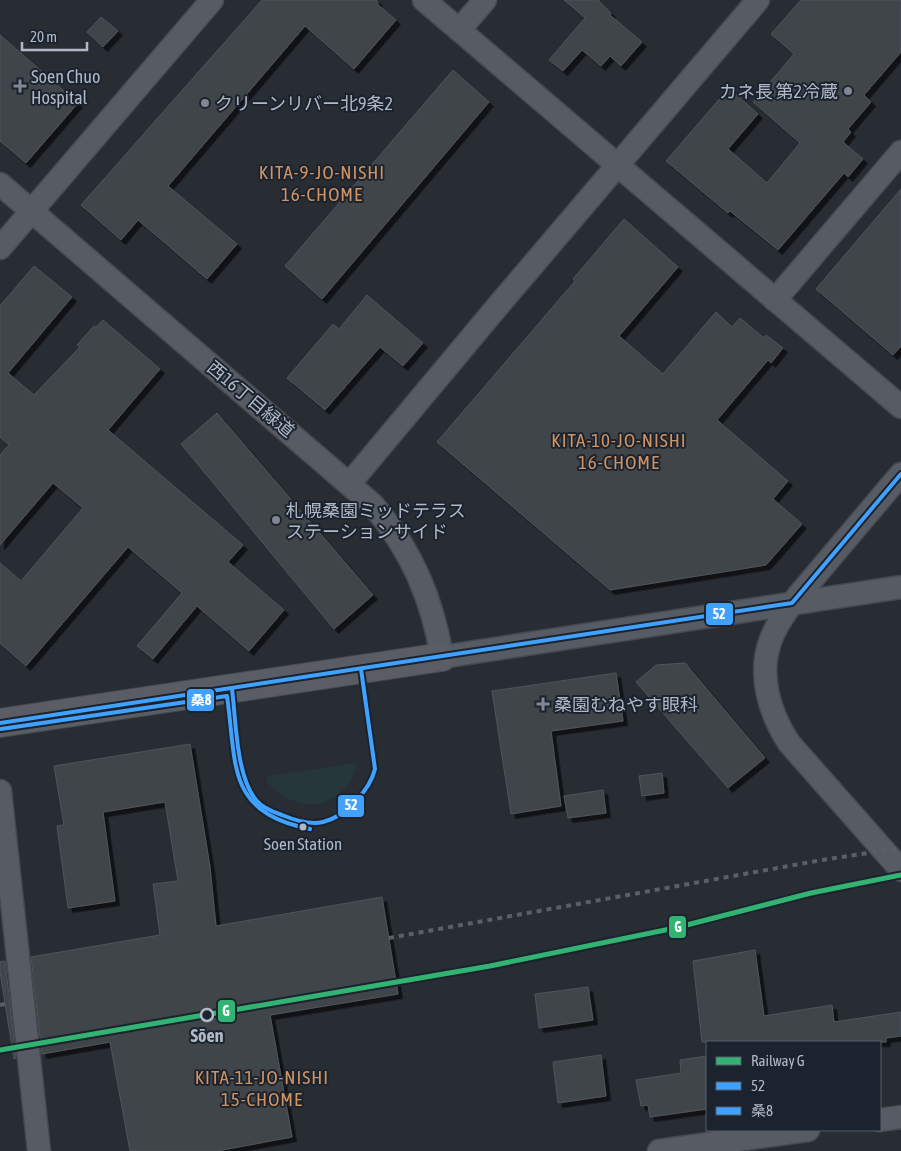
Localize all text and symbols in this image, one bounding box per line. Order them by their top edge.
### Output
scale bar [22,20,88,52]
text: 20 m [30,28,57,45]
place label: Soen Chuo Hospital [31,66,100,108]
marker: Soen Chuo Hospital [13,79,27,93]
place label: カネ長 第2冷蔵 [719,81,838,102]
marker: カネ長 第2冷蔵 [842,85,854,97]
place label: クリーンリバー北9条2 [215,93,393,114]
marker: クリーンリバー北9条2 [199,97,211,109]
district label: KITA-9-JO-NISHI 16-CHOME [259,161,385,205]
street label: 西16丁目緑道 [203,357,299,441]
district label: KITA-10-JO-NISHI 16-CHOME [551,429,687,473]
place label: 札幌桑園ミッドテラス ステーションサイド [286,500,466,542]
marker: 札幌桑園ミッドテラス ステーションサイド [270,514,282,526]
line badge: 52 [705,602,734,626]
text: 52 [712,606,726,622]
line badge: 桑8 [186,688,215,712]
text: 桑8 [191,692,212,708]
place label: 桑園むねやす眼科 [554,694,698,715]
marker: 桑園むねやす眼科 [536,697,550,711]
line badge: 52 [337,794,365,818]
text: 52 [344,797,358,813]
marker: Soen Station [298,822,308,832]
place label: Soen Station [264,834,342,854]
line badge: G [668,915,687,939]
text: G [674,919,682,935]
line badge: G [217,999,236,1023]
text: G [222,1003,230,1019]
marker: Sōen [200,1008,214,1022]
place label: Sōen [191,1025,224,1046]
legend [706,1041,881,1131]
text: Railway G [751,1052,805,1069]
district label: KITA-11-JO-NISHI 15-CHOME [195,1066,329,1110]
text: 52 [751,1077,765,1094]
text: 桑8 [751,1102,773,1119]

